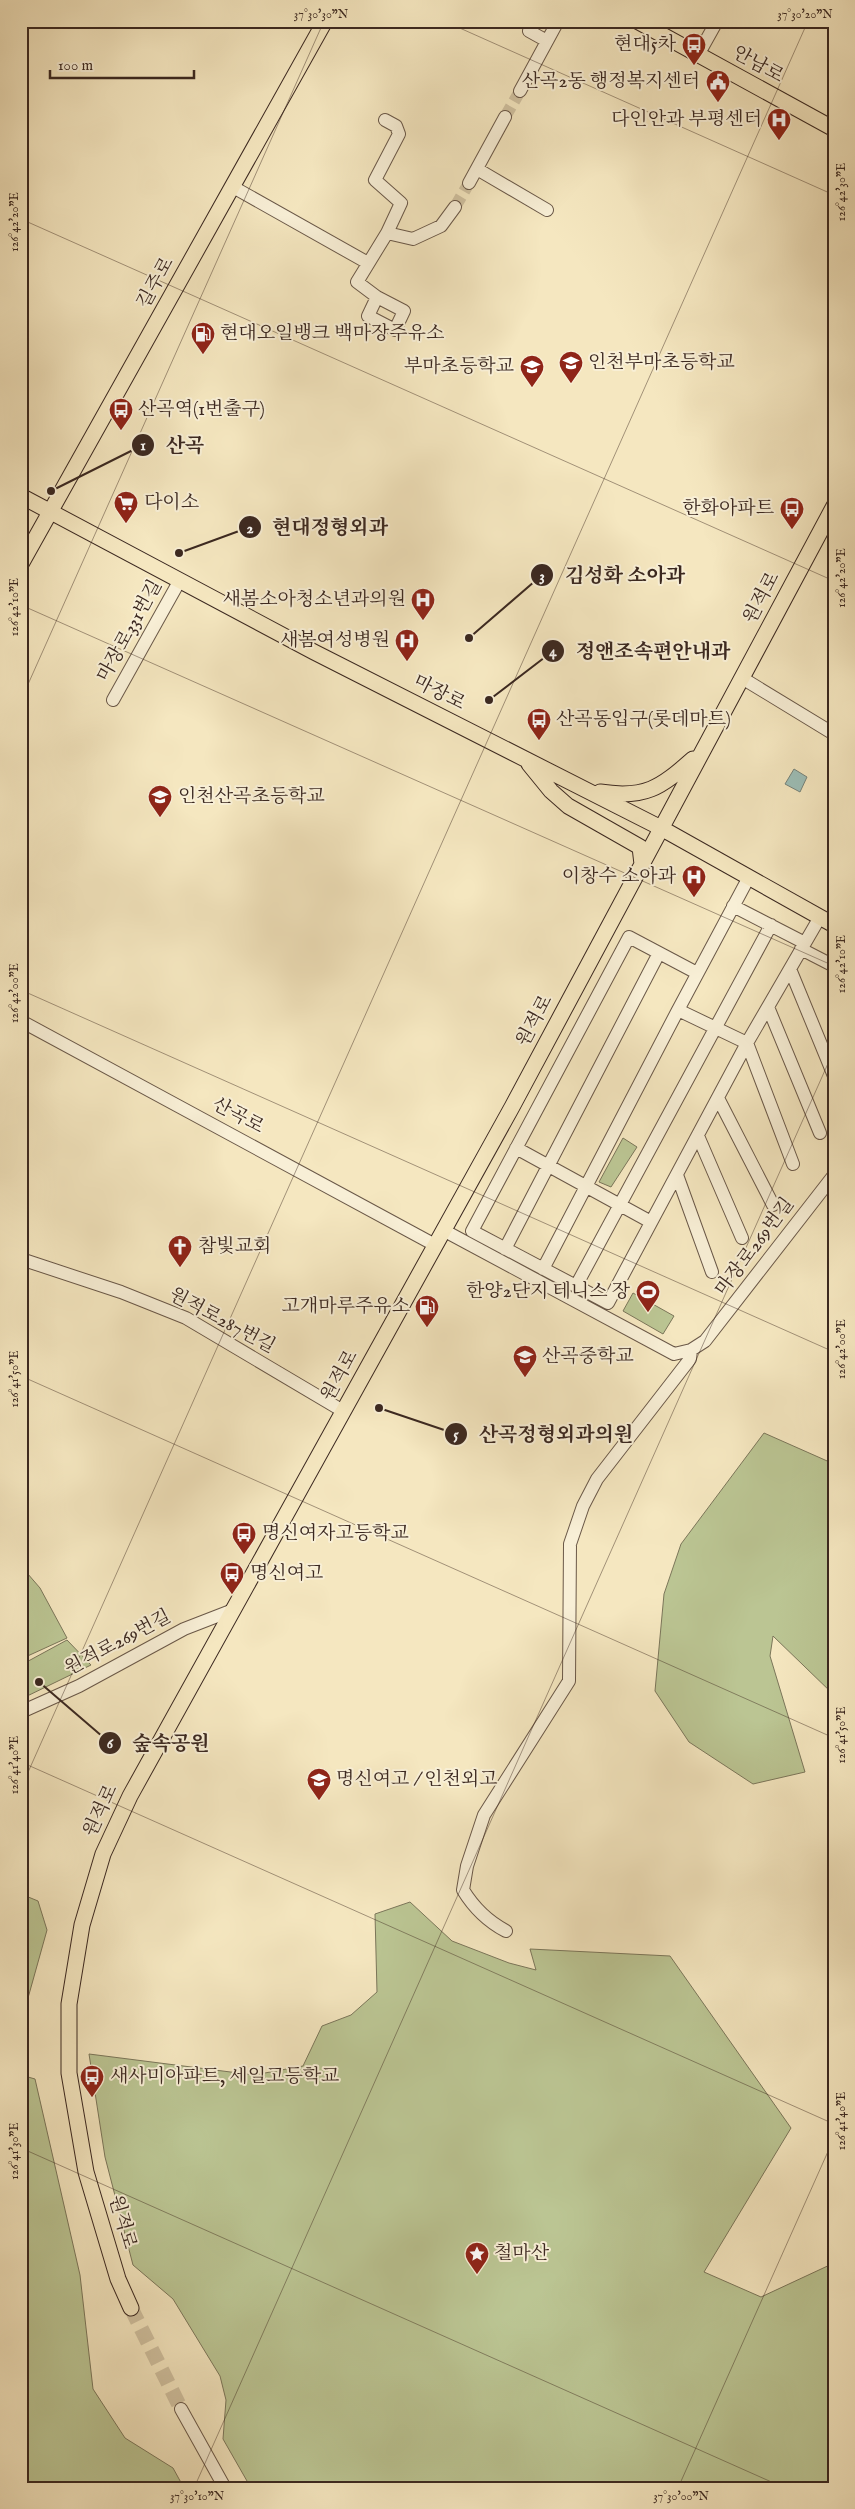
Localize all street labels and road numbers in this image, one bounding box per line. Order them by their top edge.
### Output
street label: 안남로 [728,41,788,89]
street label: 길주로 [132,253,180,313]
street label: 원적로 [738,568,786,628]
street label: 마장로331번길 [92,576,168,686]
street label: 마장로 [409,670,469,716]
street label: 원적로 [511,991,559,1051]
street label: 산곡로 [208,1092,268,1140]
street label: 마장로269번길 [710,1193,800,1301]
street label: 원적로287번길 [165,1283,279,1359]
street label: 원적로 [316,1346,364,1406]
street label: 원적로269번길 [61,1605,175,1681]
street label: 원적로 [78,1781,124,1841]
street label: 원적로 [103,2192,141,2252]

